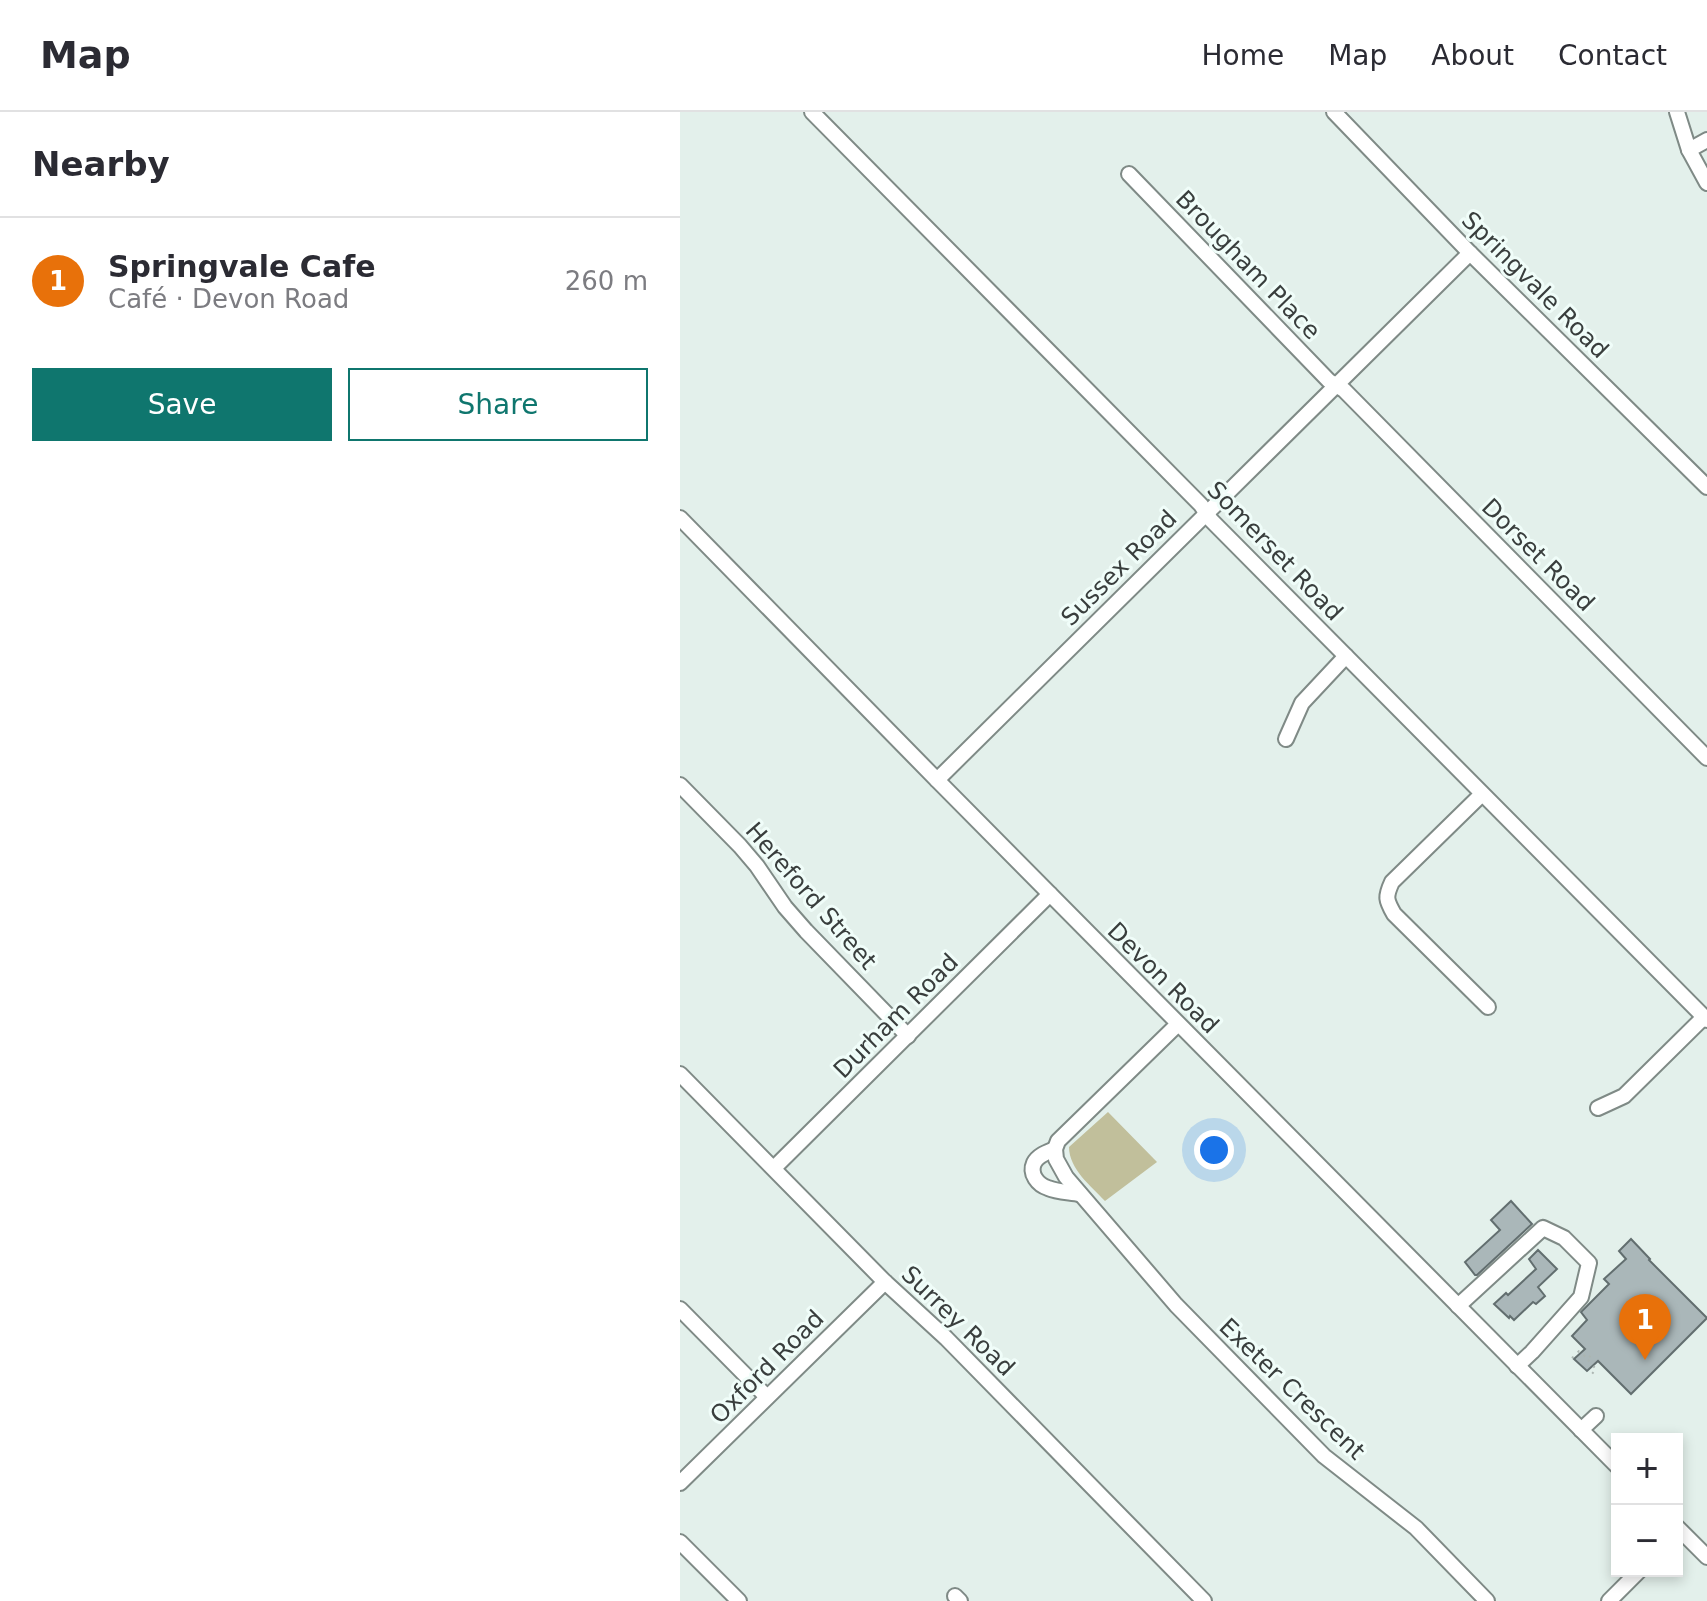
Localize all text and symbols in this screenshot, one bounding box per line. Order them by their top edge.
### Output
text: Map [40,33,131,77]
text: Home [1201,39,1284,72]
text: Map [1328,39,1387,72]
text: About [1431,39,1514,72]
text: Contact [1558,39,1667,72]
text: Nearby [32,144,170,184]
street label: Brougham Place [1170,185,1326,345]
street label: Springvale Road [1456,206,1614,364]
text: Springvale Cafe [108,249,376,284]
text: 1 [49,266,67,296]
text: 260 m [565,266,648,296]
text: Café · Devon Road [108,284,349,314]
button: Save [32,368,332,441]
button: Share [348,368,648,441]
street label: Somerset Road [1202,476,1348,626]
street label: Dorset Road [1476,493,1600,617]
street label: Sussex Road [1055,504,1183,632]
street label: Hereford Street [740,817,882,975]
street label: Devon Road [1102,917,1224,1039]
street label: Durham Road [828,948,964,1084]
your location [1194,1130,1234,1170]
street label: Surrey Road [896,1260,1020,1382]
pin: 1 [1619,1294,1671,1360]
street label: Oxford Road [705,1305,829,1429]
street label: Exeter Crescent [1214,1313,1370,1465]
map controls [1611,1433,1683,1577]
button: + [1611,1433,1683,1505]
button: − [1611,1505,1683,1577]

